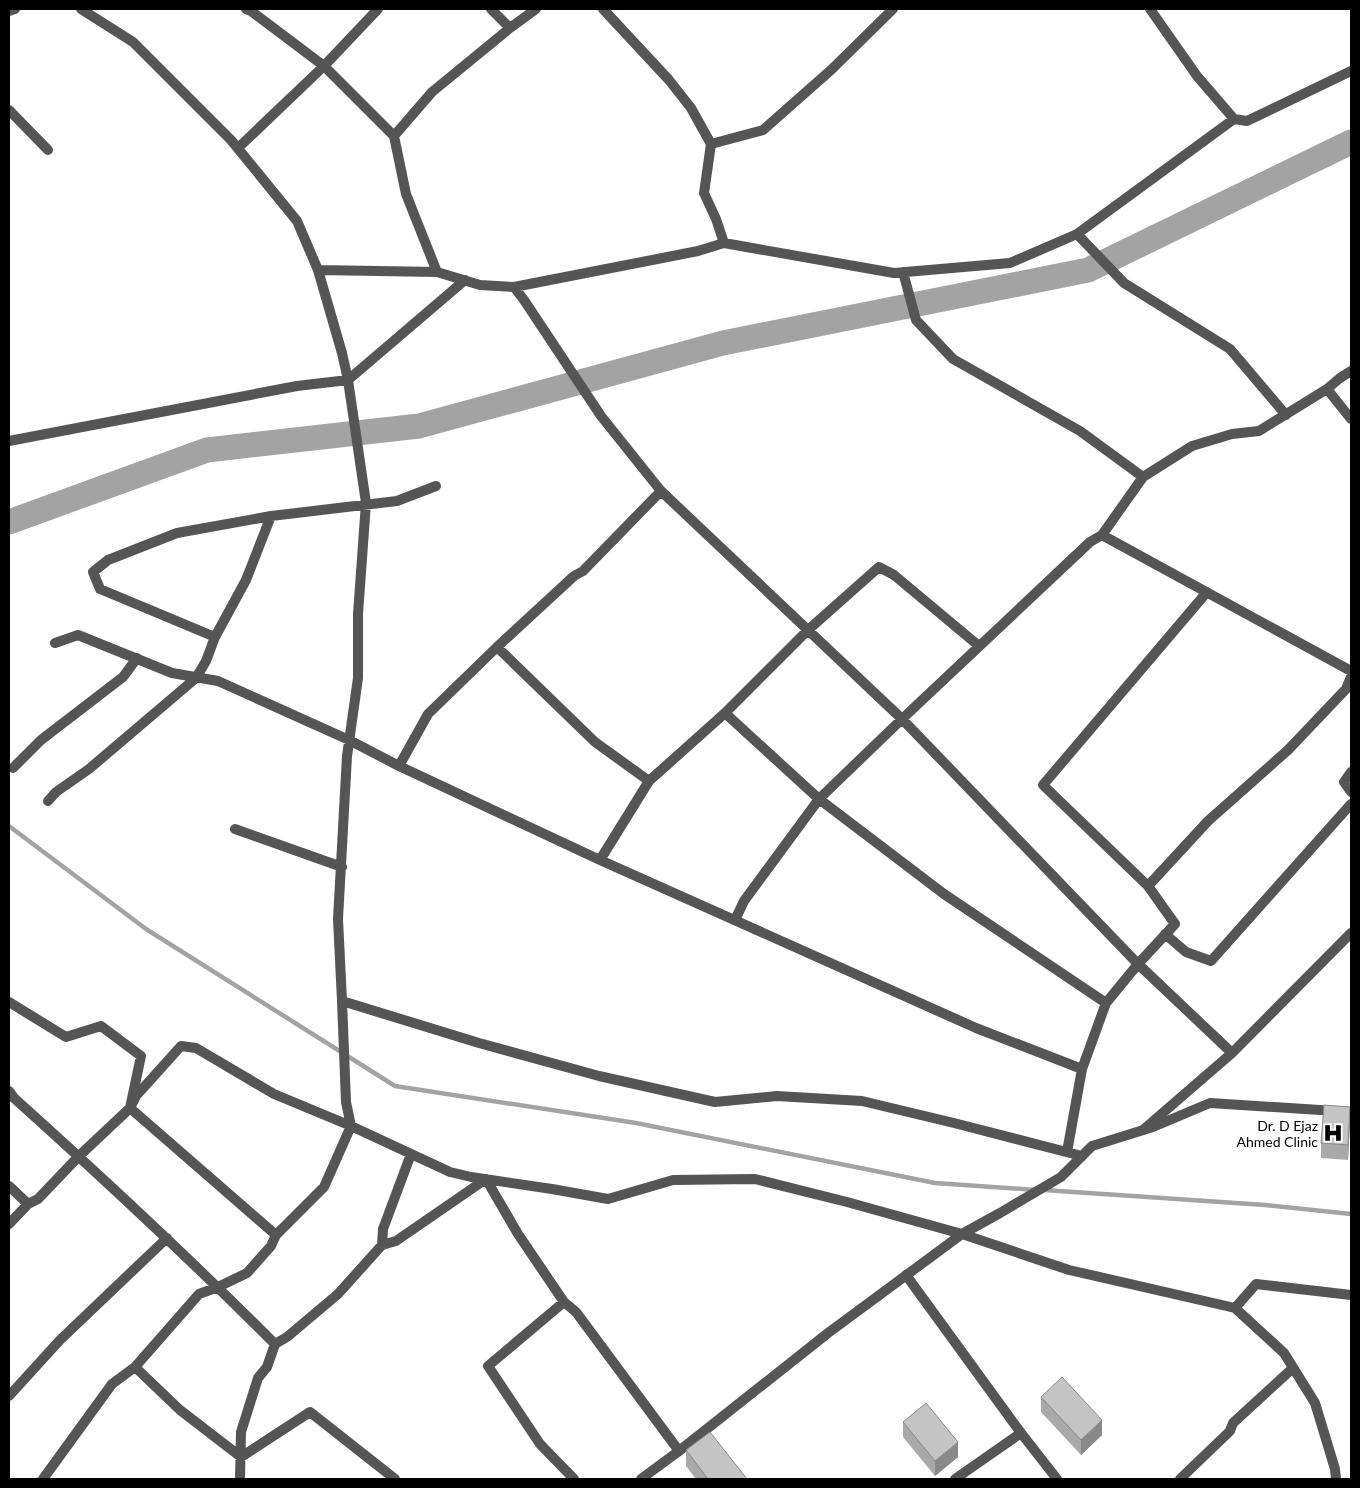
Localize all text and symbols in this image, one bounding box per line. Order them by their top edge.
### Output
place label: Dr. D Ejaz Ahmed Clinic [1237,1117,1318,1150]
hospital icon: Dr. D Ejaz Ahmed Clinic [1322,1122,1344,1144]

